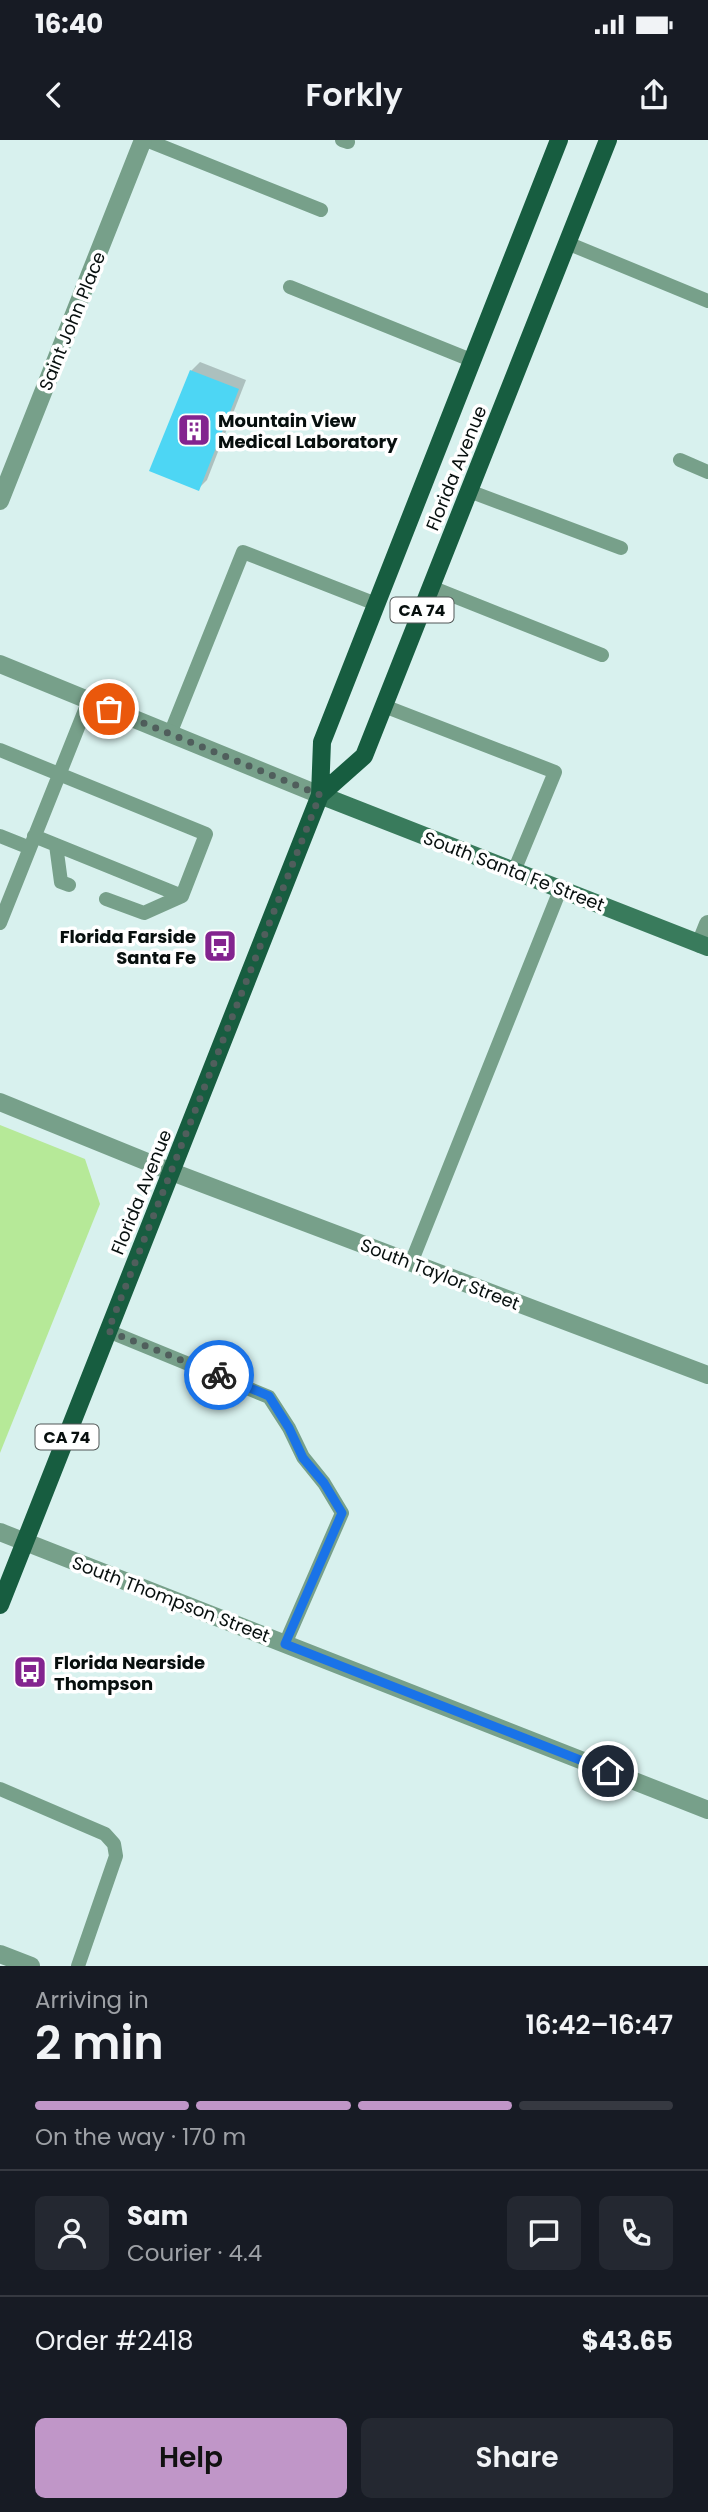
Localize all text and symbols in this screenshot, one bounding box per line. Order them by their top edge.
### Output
text: 16:40 [35,6,103,42]
text: Forkly [305,72,403,117]
icon: back [35,76,73,114]
icon: share [635,76,673,114]
street label: Saint John Place [33,248,111,394]
street label: Florida Avenue [420,402,492,534]
place label: Mountain View Medical Laboratory [218,408,398,454]
building icon: Mountain View Medical Laboratory [175,411,213,449]
road number: CA 74 [390,597,453,622]
pin [79,679,139,739]
icon: bag [90,690,128,728]
street label: South Santa Fe Street [420,825,608,917]
place label: Florida Farside Santa Fe [60,924,196,970]
bus stop icon: Florida Farside Santa Fe [201,927,239,965]
street label: Florida Avenue [105,1126,177,1258]
street label: South Taylor Street [357,1232,523,1316]
courier [184,1340,254,1410]
icon: bike [200,1356,238,1394]
road number: CA 74 [36,1424,98,1450]
street label: South Thompson Street [69,1550,273,1648]
place label: Florida Nearside Thompson [54,1650,205,1696]
bus stop icon: Florida Nearside Thompson [11,1653,49,1691]
pin [578,1741,638,1801]
icon: home [589,1752,627,1790]
text: Arriving in [35,1984,149,2016]
text: 16:42–16:47 [525,2007,673,2043]
text: 2 min [35,2011,164,2075]
text: On the way · 170 m [35,2121,246,2153]
button: person [35,2196,109,2270]
button: chat [507,2196,581,2270]
button: phone [599,2196,673,2270]
text: Sam [127,2198,188,2234]
text: Courier · 4.4 [127,2237,262,2269]
text: Order #2418 [35,2323,193,2359]
text: $43.65 [582,2323,673,2359]
button: Help [35,2418,347,2498]
button: Share [361,2418,673,2498]

